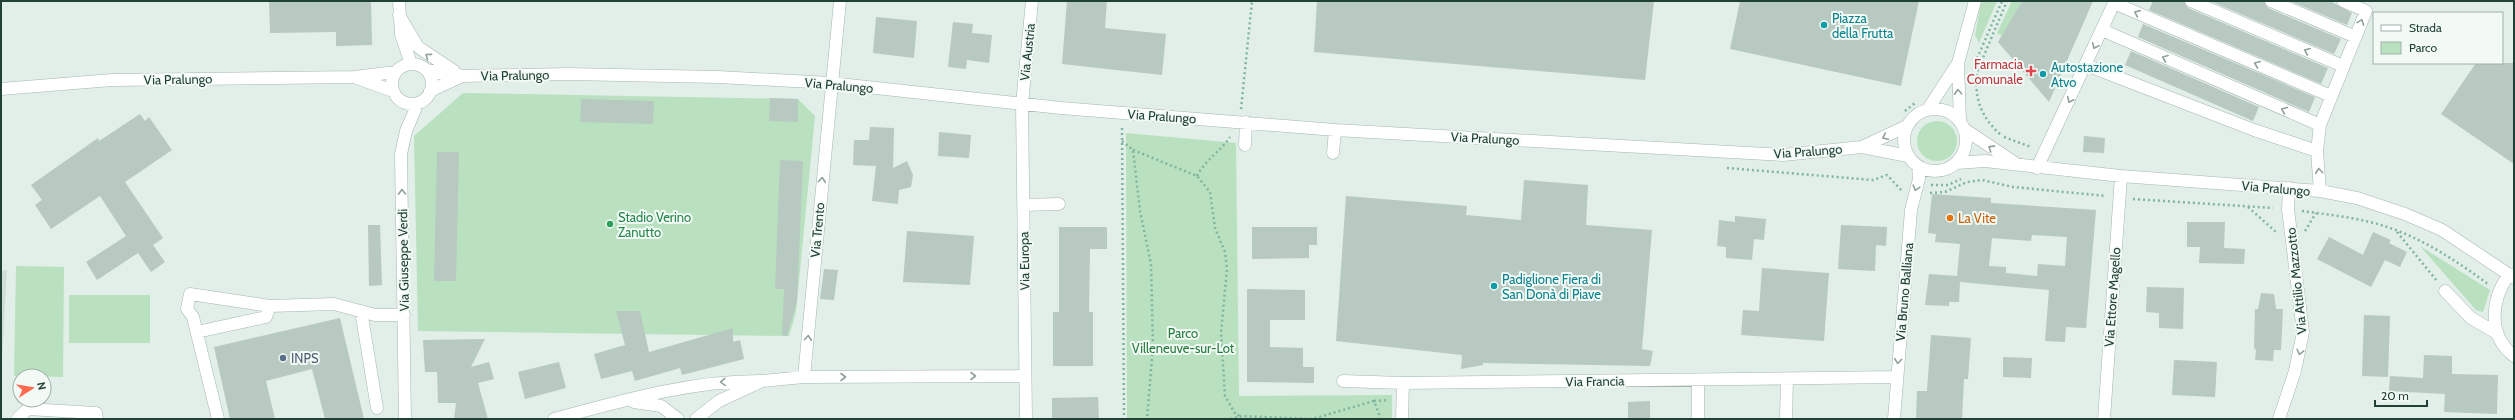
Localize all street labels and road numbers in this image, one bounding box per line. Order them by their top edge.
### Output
street label: Via Austria [1016,22,1038,82]
street label: Via Pralungo [480,66,550,84]
street label: Via Pralungo [143,70,213,88]
street label: Via Pralungo [804,74,874,96]
street label: Via Pralungo [1127,106,1197,126]
street label: Via Pralungo [1450,128,1520,148]
street label: Via Pralungo [1773,141,1843,161]
street label: Via Pralungo [2241,177,2311,199]
street label: Via Trento [807,202,827,258]
street label: Via Giuseppe Verdi [394,209,412,311]
street label: Via Attilio Mazzotto [2282,227,2310,335]
street label: Via Europa [1015,231,1033,291]
street label: Via Bruno Balliana [1892,241,1916,342]
street label: Via Ettore Magello [2101,247,2123,347]
street label: Via Francia [1565,372,1625,390]

